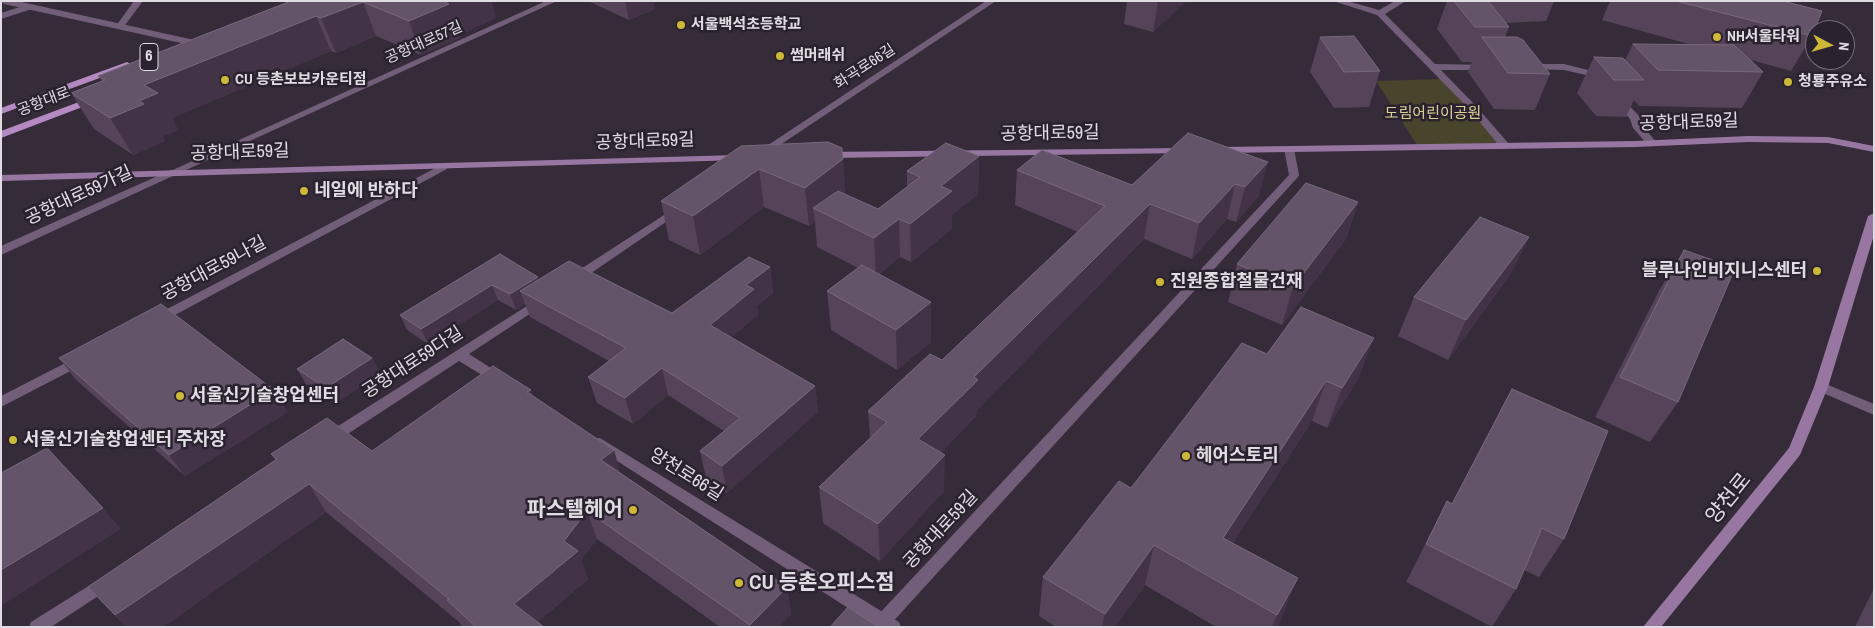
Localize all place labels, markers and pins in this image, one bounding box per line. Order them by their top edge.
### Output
place label: 서울백석초등학교 [691,16,801,34]
marker: 서울백석초등학교 [675,19,687,31]
place label: NH서울타워 [1727,28,1800,46]
marker: NH서울타워 [1711,31,1723,43]
place label: 썸머래쉬 [790,47,845,65]
marker: 썸머래쉬 [774,50,786,62]
place label: CU 등촌보보카운티점 [235,71,367,89]
place label: 청룡주유소 [1798,73,1867,91]
marker: CU 등촌보보카운티점 [219,74,231,86]
marker: 청룡주유소 [1782,76,1794,88]
place label: 네일에 반하다 [314,180,417,202]
marker: 네일에 반하다 [298,185,310,197]
place label: 블루나인비지니스센터 [1641,260,1807,282]
marker: 블루나인비지니스센터 [1811,265,1823,277]
place label: 진원종합철물건재 [1170,271,1302,293]
marker: 진원종합철물건재 [1154,276,1166,288]
place label: 서울신기술창업센터 [190,385,339,407]
marker: 서울신기술창업센터 [174,390,186,402]
place label: 서울신기술창업센터 주차장 [23,429,226,451]
marker: 서울신기술창업센터 주차장 [7,434,19,446]
place label: 헤어스토리 [1196,445,1279,467]
marker: 헤어스토리 [1180,450,1192,462]
place label: 파스텔헤어 [526,497,623,523]
marker: 파스텔헤어 [627,504,639,516]
place label: CU 등촌오피스점 [749,570,895,596]
marker: CU 등촌오피스점 [733,577,745,589]

